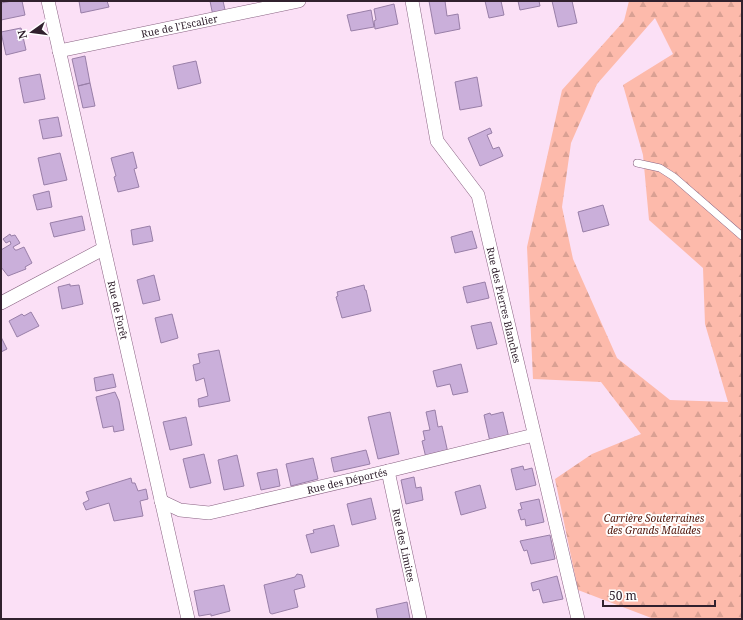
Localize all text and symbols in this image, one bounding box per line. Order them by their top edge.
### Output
street label: Rue de l'Escalier [140,11,219,41]
north arrow [12,12,52,52]
text: N [13,28,30,41]
street label: Rue des Pierres Blanches [483,245,525,365]
street label: Rue de Forêt [105,279,132,341]
street label: Rue des Déportés [305,464,389,497]
street label: Rue des Limites [389,507,419,584]
park label: Carrière Souterraines des Grands Malades [604,511,705,537]
scale bar [603,582,715,608]
text: 50 m [609,587,637,604]

